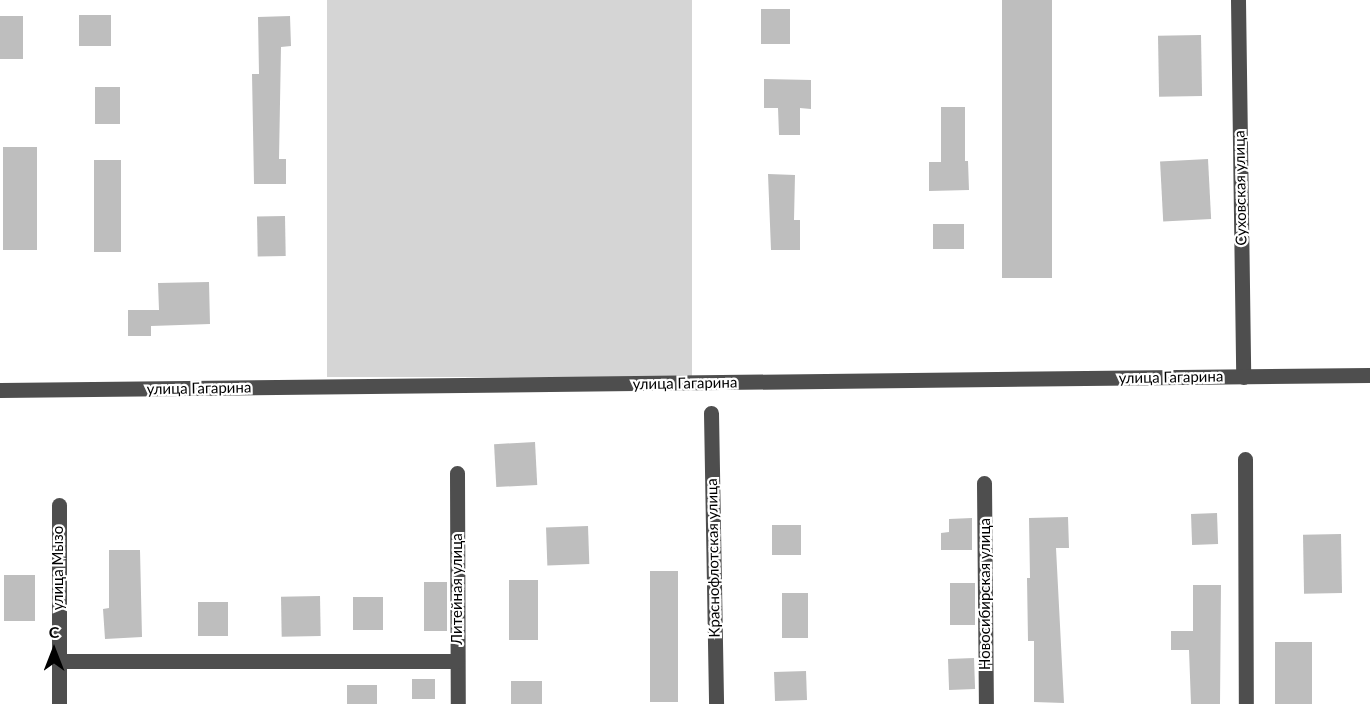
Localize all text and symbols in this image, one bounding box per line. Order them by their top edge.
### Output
street label: Суховская улица [1230,130,1250,246]
street label: улица Гагарина [1119,367,1223,387]
street label: улица Гагарина [633,373,737,393]
street label: улица Гагарина [147,378,251,398]
street label: Краснофлотская улица [703,478,723,638]
street label: Новосибирская улица [976,518,994,670]
street label: улица Мызо [49,526,67,610]
street label: Литейная улица [448,533,466,645]
north arrow [24,620,84,680]
text: С [49,622,59,641]

